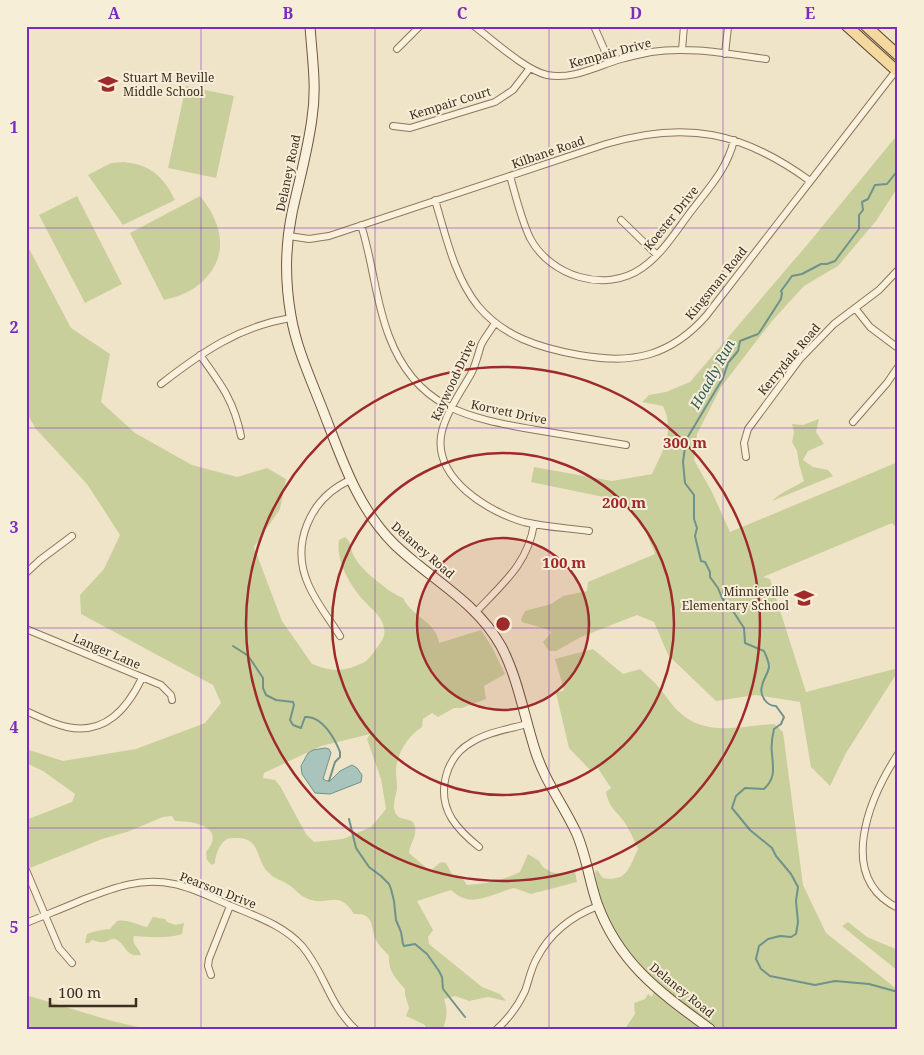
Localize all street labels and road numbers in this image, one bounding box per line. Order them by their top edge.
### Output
street label: Kempair Drive [567,34,653,72]
street label: Kempair Court [407,83,493,123]
street label: Kilbane Road [509,131,587,172]
street label: Delaney Road [272,132,305,213]
street label: Koester Drive [640,182,702,254]
street label: Kingsman Road [681,242,751,323]
street label: Kerrydale Road [754,319,825,399]
street label: Kaywood Drive [427,337,479,423]
street label: Korvett Drive [469,396,549,428]
street label: Delaney Road [388,518,459,583]
street label: Langer Lane [71,629,143,673]
street label: Pearson Drive [177,868,259,912]
street label: Delaney Road [646,959,718,1022]

